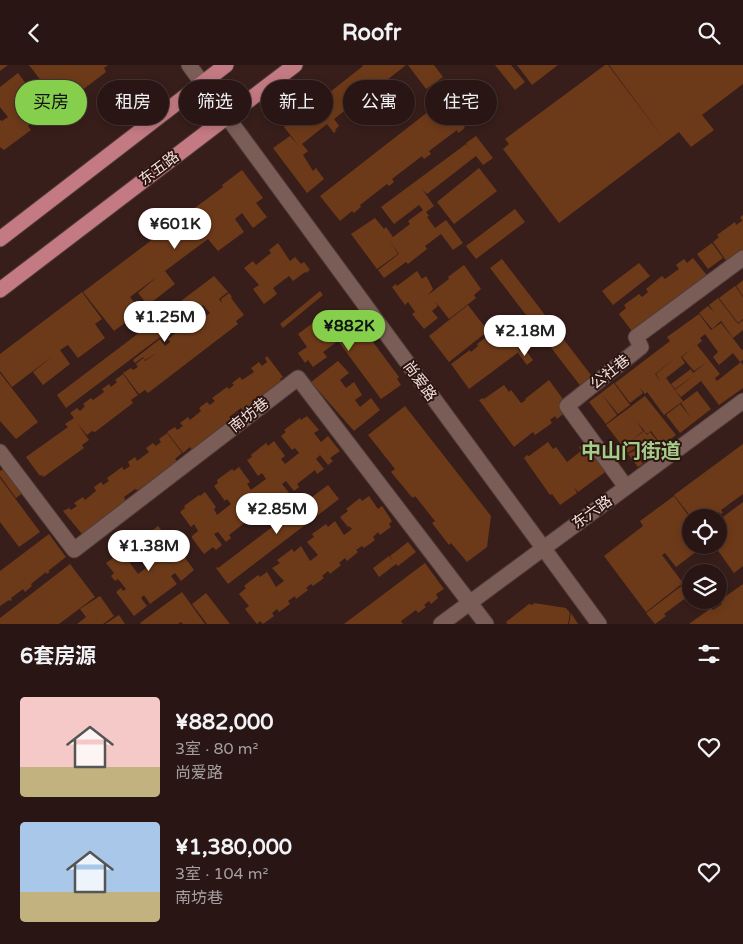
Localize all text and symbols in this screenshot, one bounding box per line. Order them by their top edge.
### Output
icon: back [20,19,48,47]
icon: search [695,19,723,47]
text: Roofr [342,20,401,46]
chip: 买房 [15,80,87,125]
chip: 租房 [97,80,169,125]
chip: 筛选 [179,80,251,125]
chip: 新上 [261,80,333,125]
chip: 公寓 [343,80,415,125]
chip: 住宅 [425,80,497,125]
street label: 东五路 [136,147,182,189]
pin: ¥601K [140,207,210,250]
text: ¥601K [149,214,201,234]
pin: ¥1.25M [124,301,206,343]
text: ¥1.25M [135,307,195,327]
pin: ¥882K [314,309,384,352]
pin: ¥2.18M [484,315,566,357]
text: ¥882K [323,316,375,336]
text: ¥2.18M [495,321,555,341]
street label: 公社巷 [587,351,633,393]
street label: 尚爱路 [399,358,441,404]
street label: 南坊巷 [226,394,272,436]
district label: 中山门街道 [581,440,681,464]
street label: 东六路 [569,491,615,533]
pin: ¥2.85M [236,493,318,535]
text: ¥2.85M [247,499,307,519]
map controls [682,509,727,609]
button: locate [682,509,727,554]
pin: ¥1.38M [108,529,190,572]
text: ¥1.38M [119,536,179,556]
button: layers [682,564,727,609]
icon: filters [695,640,723,668]
text: 6套房源 [20,644,96,669]
text: ¥882,000 [175,710,273,735]
icon: home [60,717,120,777]
icon: heart [695,733,723,761]
text: 3室 · 80 m² [175,739,258,759]
text: 尚爱路 [175,763,223,783]
text: ¥1,380,000 [175,835,292,860]
icon: home [60,842,120,902]
icon: heart [695,858,723,886]
text: 3室 · 104 m² [175,864,268,884]
text: 南坊巷 [175,888,223,908]

